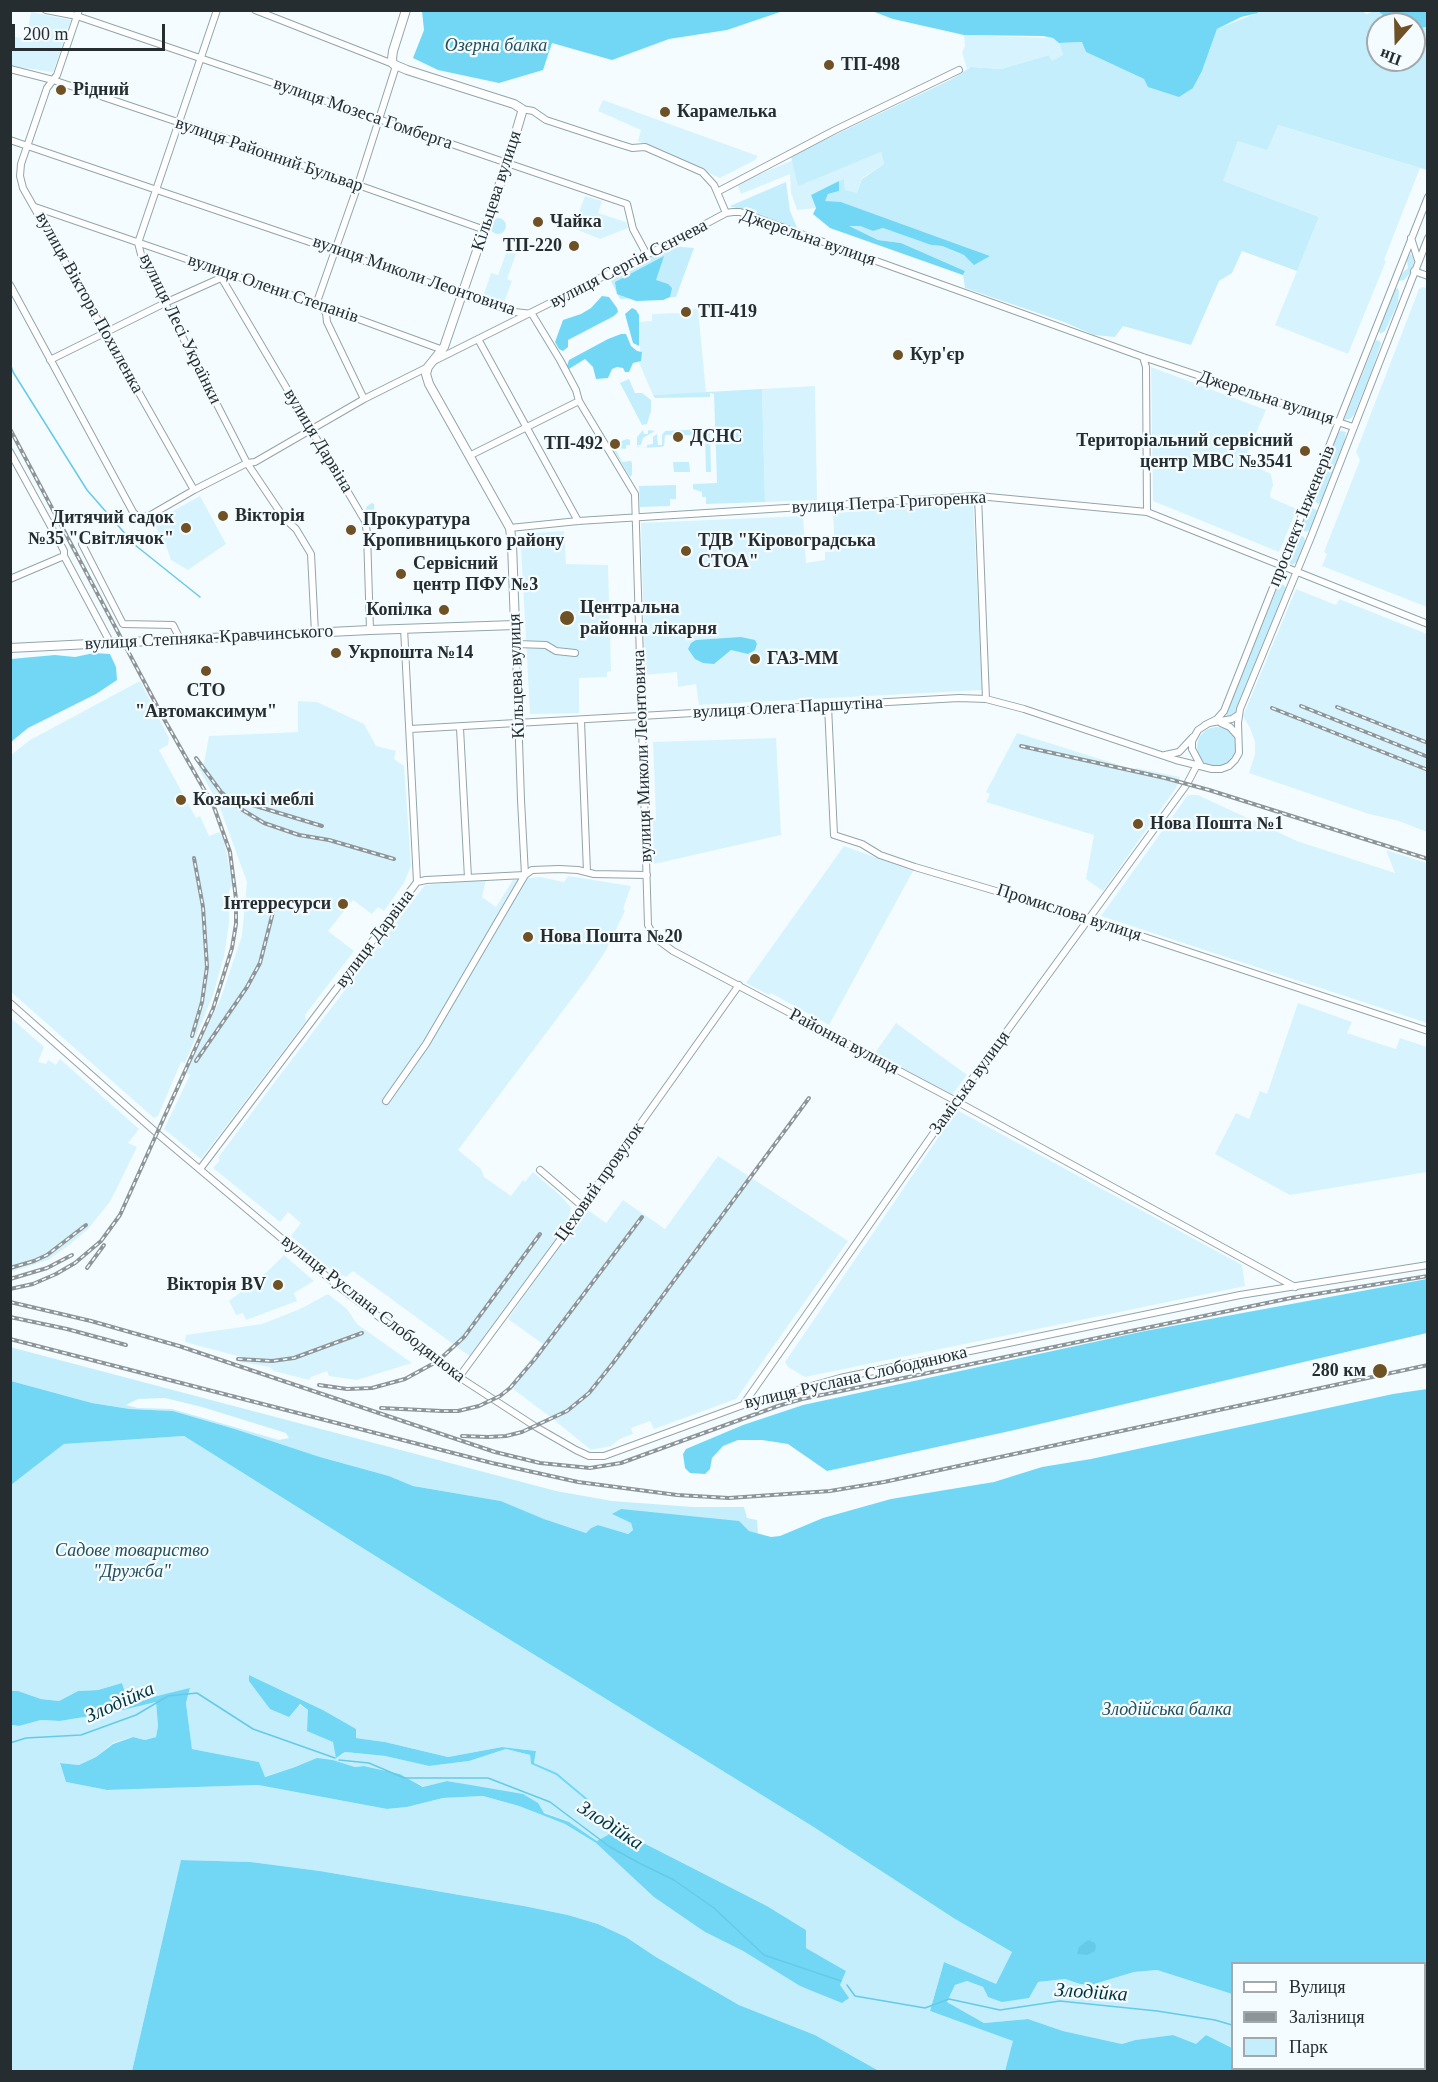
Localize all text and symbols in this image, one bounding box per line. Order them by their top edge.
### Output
scale bar [15,12,168,50]
north arrow [1366,12,1426,72]
text: 200 m [23,24,69,44]
park label: Озерна балка [445,35,547,57]
text: Пн [1377,46,1403,69]
place label: ТП-498 [841,54,900,76]
marker: ТП-498 [822,58,836,72]
street label: вулиця Мозеса Гомберга [271,73,455,155]
place label: Рідний [73,79,129,101]
marker: Рідний [54,83,68,97]
place label: Карамелька [677,101,777,123]
marker: Карамелька [658,105,672,119]
street label: вулиця Районний Бульвар [172,113,366,197]
street label: Кільцева вулиця [467,128,527,254]
street label: Джерельна вулиця [738,205,878,271]
street label: вулиця Віктора Похиленка [30,209,148,397]
place label: Чайка [550,211,602,233]
marker: Чайка [531,215,545,229]
street label: вулиця Сергія Сєнчева [547,215,711,313]
street label: вулиця Миколи Леонтовича [310,231,518,321]
place label: ТП-220 [503,235,562,257]
marker: ТП-220 [567,239,581,253]
street label: вулиця Лесі Українки [134,250,226,408]
street label: вулиця Олени Степанів [185,250,361,328]
place label: ТП-419 [698,301,757,323]
marker: ТП-419 [679,305,693,319]
place label: Кур'єр [910,344,964,366]
marker: Кур'єр [891,348,905,362]
street label: Джерельна вулиця [1195,366,1337,430]
street label: вулиця Дарвіна [278,385,358,497]
place label: ДСНС [690,426,742,448]
marker: ДСНС [671,430,685,444]
place label: Територіальний сервісний центр МВС №3541 [1076,430,1293,472]
place label: ТП-492 [544,433,603,455]
marker: ТП-492 [608,437,622,451]
street label: проспект Інженерів [1264,442,1340,590]
marker: Територіальний сервісний центр МВС №3541 [1298,444,1312,458]
street label: вулиця Петра Григоренка [791,487,987,519]
place label: Вікторія [235,505,305,527]
place label: Дитячий садок №35 "Світлячок" [28,507,174,550]
marker: Вікторія [216,509,230,523]
place label: Прокуратура Кропивницького району [363,509,564,552]
marker: Дитячий садок №35 "Світлячок" [179,521,193,535]
marker: Прокуратура Кропивницького району [344,523,358,537]
place label: ТДВ "Кіровоградська СТОА" [698,530,876,572]
marker: ТДВ "Кіровоградська СТОА" [679,544,693,558]
place label: Сервісний центр ПФУ №3 [413,553,538,596]
marker: Сервісний центр ПФУ №3 [394,567,408,581]
place label: Центральна районна лікарня [580,597,717,640]
place label: Копілка [366,599,432,621]
marker: Копілка [437,603,451,617]
marker: Центральна районна лікарня [558,609,576,627]
street label: Кільцева вулиця [504,613,530,739]
street label: вулиця Степняка-Кравчинського [84,621,334,655]
place label: Укрпошта №14 [348,642,473,664]
marker: Укрпошта №14 [329,646,343,660]
place label: ГАЗ-ММ [767,648,839,670]
street label: вулиця Миколи Леонтовича [628,649,658,863]
marker: ГАЗ-ММ [748,652,762,666]
marker: СТО "Автомаксимум" [199,664,213,678]
place label: СТО "Автомаксимум" [135,680,277,722]
street label: вулиця Олега Паршутіна [692,692,884,724]
place label: Козацькі меблі [193,789,314,811]
marker: Козацькі меблі [174,793,188,807]
place label: Нова Пошта №1 [1150,813,1284,835]
marker: Нова Пошта №1 [1131,817,1145,831]
street label: Промислова вулиця [994,879,1144,947]
street label: вулиця Дарвіна [331,886,419,992]
place label: Інтерресурси [223,893,331,915]
marker: Інтерресурси [336,897,350,911]
place label: Нова Пошта №20 [540,926,683,948]
marker: Нова Пошта №20 [521,930,535,944]
street label: Районна вулиця [786,1004,902,1080]
street label: Заміська вулиця [925,1027,1015,1139]
street label: Цеховий провулок [551,1118,649,1246]
street label: вулиця Руслана Слободянюка [277,1230,469,1388]
place label: Вікторія BV [167,1274,266,1296]
marker: Вікторія BV [271,1278,285,1292]
street label: вулиця Руслана Слободянюка [743,1342,969,1414]
place label: 280 км [1312,1360,1366,1382]
marker: 280 км [1371,1362,1389,1380]
park label: Садове товариство "Дружба" [55,1540,209,1582]
water label: Злодійка [82,1677,158,1729]
park label: Злодійська балка [1102,1699,1232,1721]
water label: Злодійка [573,1796,647,1856]
legend [1231,1962,1426,2070]
text: Вулиця [1289,1977,1346,1997]
water label: Злодійка [1054,1978,1128,2008]
text: Залізниця [1289,2007,1364,2027]
text: Парк [1289,2037,1328,2057]

